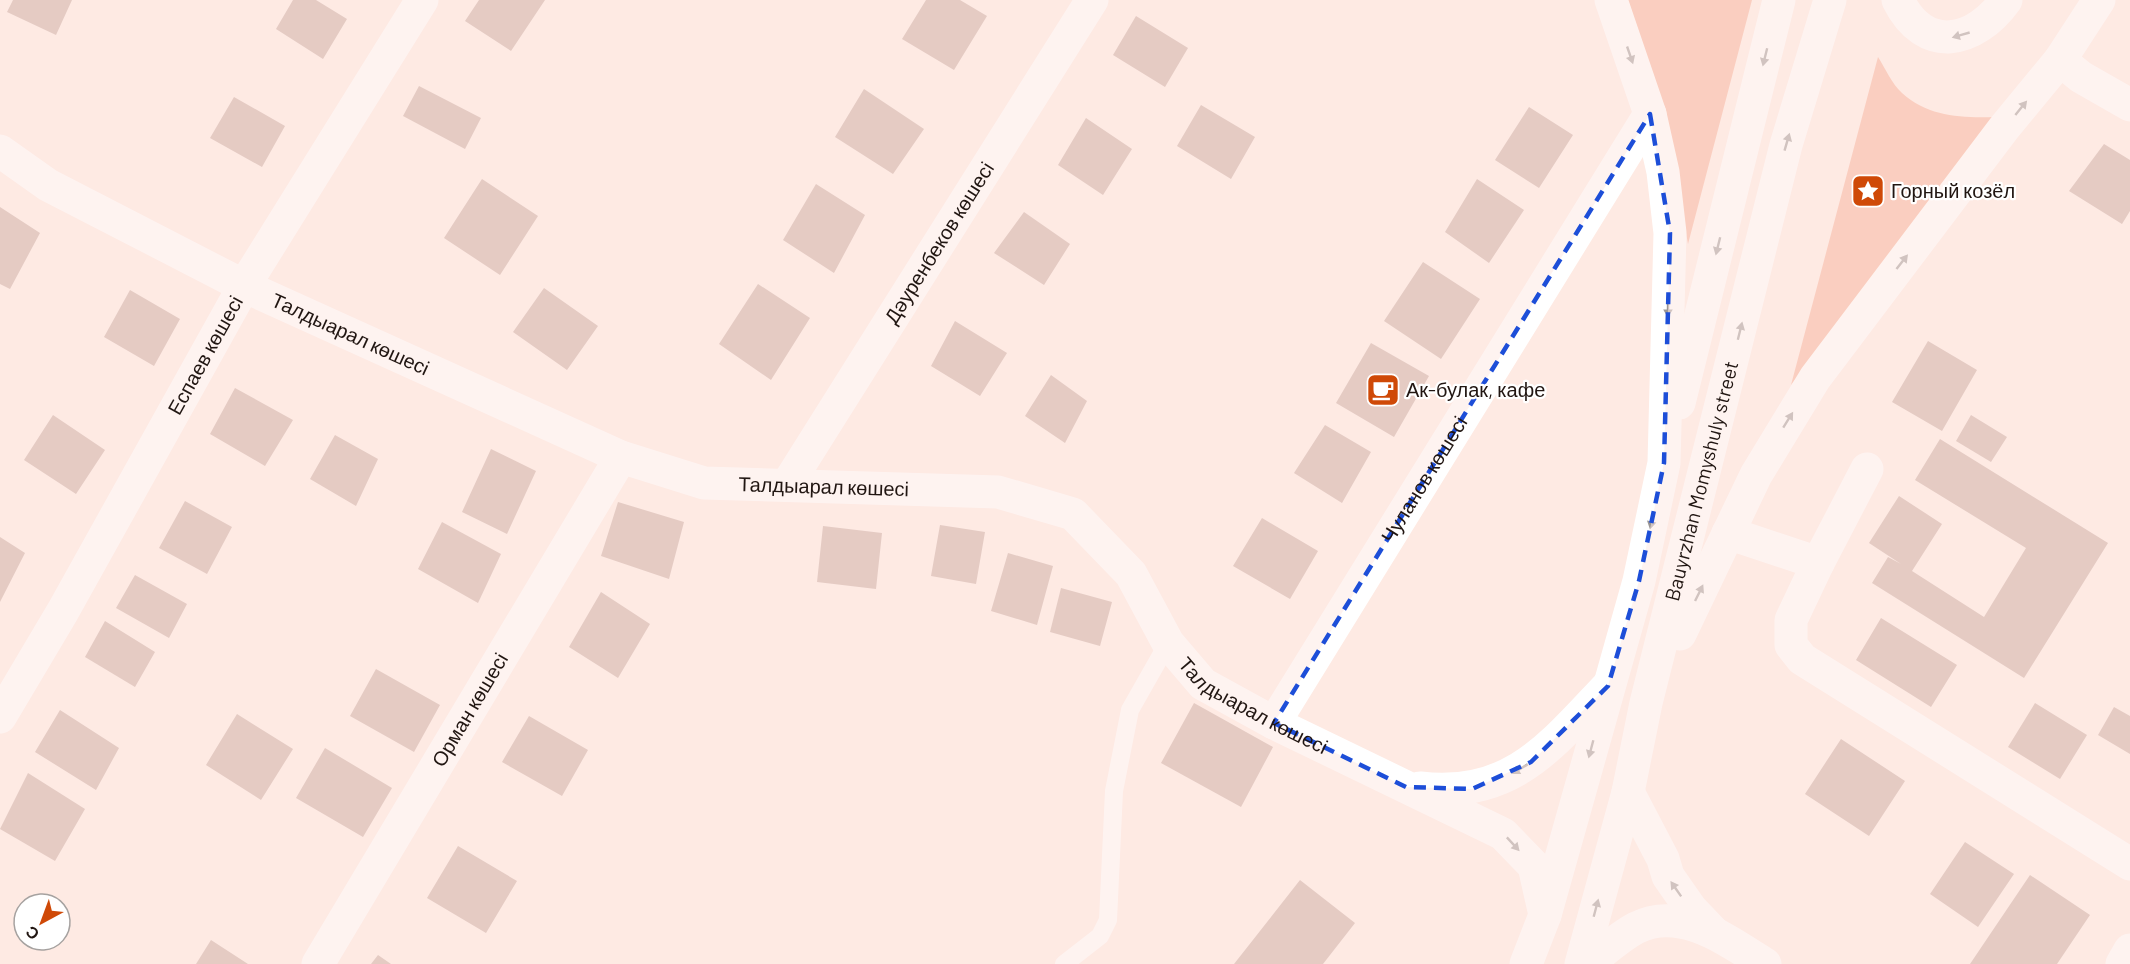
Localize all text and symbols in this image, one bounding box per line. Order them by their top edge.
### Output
one-way arrow [1952,31,1970,40]
one-way arrow [1625,46,1635,64]
one-way arrow [1760,48,1770,66]
one-way arrow [2015,100,2027,115]
one-way arrow [1783,133,1792,151]
street label: Дәуренбеков көшесі [879,157,998,328]
place icon: Горный козёл [1850,173,1886,209]
place label: Горный козёл [1891,178,2015,202]
one-way arrow [1713,237,1723,255]
one-way arrow [1895,254,1907,269]
street label: Талдыарал көшесі [268,287,433,379]
street label: Еспаев көшесі [162,291,247,418]
one-way arrow [1663,298,1673,317]
one-way arrow [1736,322,1746,341]
street label: Bauyrzhan Momyshuly street [1659,358,1742,603]
cafe icon: Ак-булак, кафе [1365,372,1401,408]
place label: Ак-булак, кафе [1406,377,1545,401]
street label: Чуланов көшесі [1375,412,1471,547]
one-way arrow [1783,412,1794,428]
street label: Талдыарал көшесі [738,471,909,500]
one-way arrow [1647,511,1656,530]
one-way arrow [1694,585,1703,602]
street label: Орман көшесі [426,648,512,771]
street label: Талдыарал көшесі [1174,652,1332,758]
one-way arrow [1586,740,1595,758]
one-way arrow [1512,764,1528,775]
one-way arrow [1506,836,1520,851]
one-way arrow [1670,881,1682,897]
north arrow [12,892,72,952]
one-way arrow [1592,898,1602,917]
text: С [21,922,42,945]

